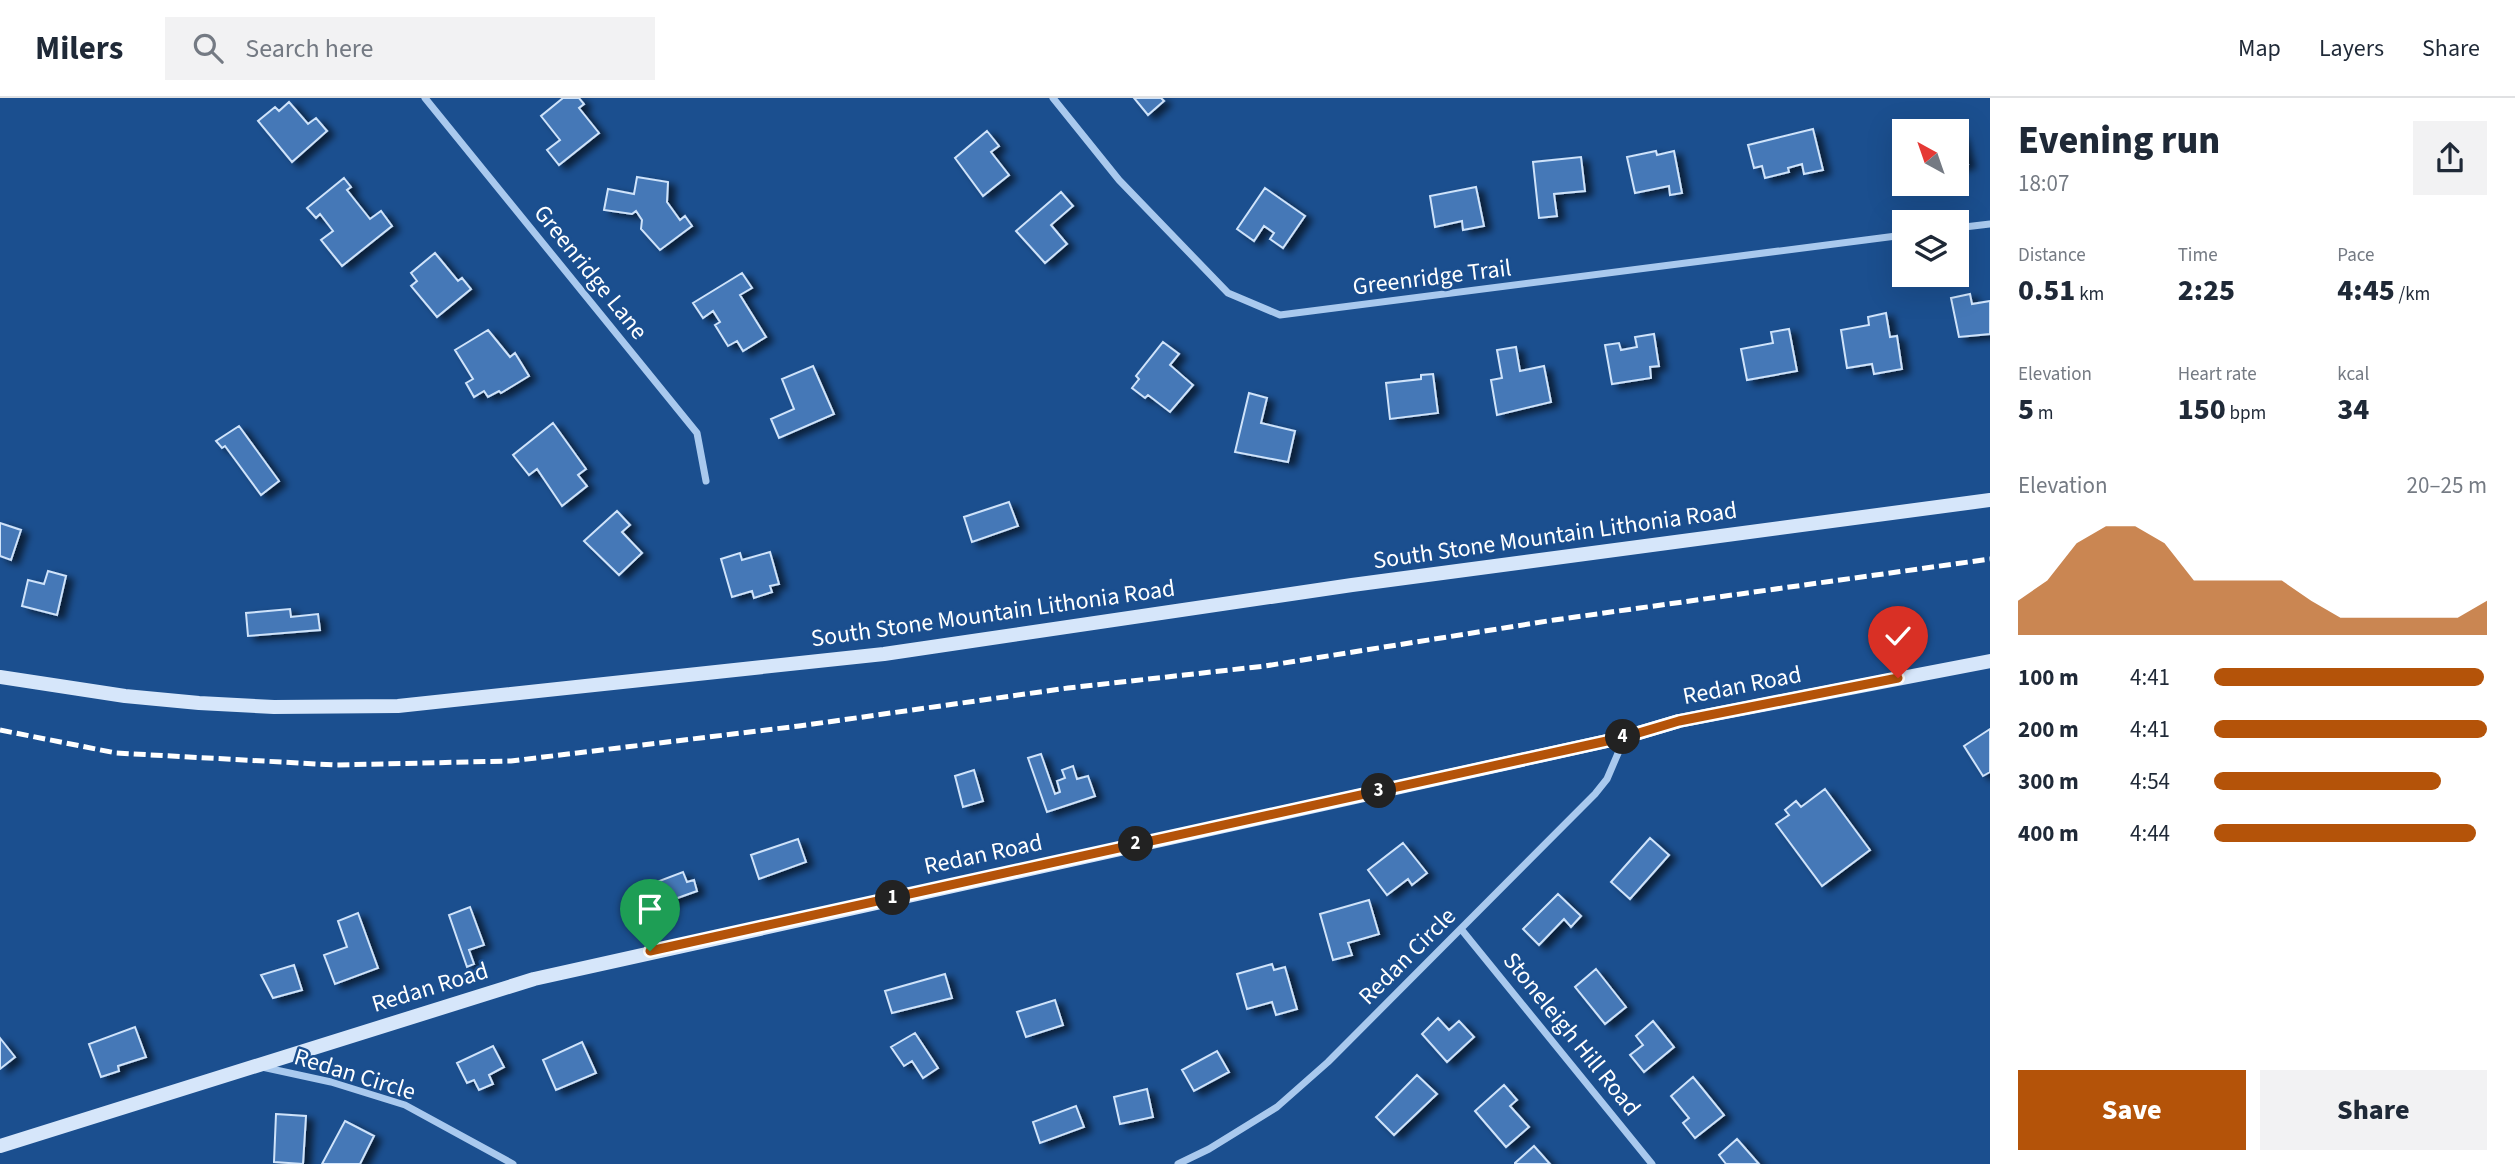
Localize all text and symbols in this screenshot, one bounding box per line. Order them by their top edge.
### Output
search box [165,17,655,80]
text: Milers [35,25,123,72]
icon: search [189,29,227,67]
text: Search here [245,30,373,67]
text: Map [2238,31,2281,66]
text: Layers [2319,31,2384,66]
text: Share [2422,31,2480,66]
text: Evening run [2018,114,2220,168]
north arrow [1892,119,1969,196]
map controls [1892,119,1969,287]
button: share [2413,121,2487,195]
text: 18:07 [2018,167,2069,200]
street label: Greenridge Lane [525,197,656,347]
button: layers [1892,210,1969,287]
text: Distance [2018,242,2086,269]
text: Time [2178,242,2218,269]
text: Pace [2337,242,2375,269]
street label: Greenridge Trail [1351,250,1513,305]
text: 0.51 [2018,269,2075,312]
text: 2:25 [2178,269,2235,312]
text: 4:45 [2337,269,2395,312]
text: km [2075,281,2104,308]
text: /km [2395,281,2430,308]
text: Elevation [2018,361,2092,388]
text: Heart rate [2178,361,2257,388]
text: kcal [2337,361,2369,388]
text: 5 [2018,388,2034,431]
text: 150 [2178,388,2226,431]
text: 34 [2337,388,2369,431]
text: m [2034,400,2054,427]
text: bpm [2226,400,2266,427]
text: Elevation [2018,469,2108,502]
text: 20–25 m [2407,469,2487,502]
street label: South Stone Mountain Lithonia Road [1371,493,1739,578]
street label: South Stone Mountain Lithonia Road [809,571,1177,656]
pin [1868,606,1928,678]
icon: check [1879,617,1917,655]
street label: Redan Road [1680,657,1804,714]
text: 100 m [2018,661,2079,694]
text: 4:41 [2130,661,2170,694]
text: 200 m [2018,713,2079,746]
text: 4:41 [2130,713,2170,746]
pin: 4 [1606,720,1640,754]
text: 4 [1617,723,1628,750]
text: 300 m [2018,765,2079,798]
text: 4:54 [2130,765,2170,798]
pin: 3 [1362,774,1396,808]
text: 3 [1373,777,1384,804]
text: 400 m [2018,817,2079,850]
text: 4:44 [2130,817,2170,850]
street label: Redan Road [921,825,1046,884]
pin: 2 [1118,826,1154,862]
text: 2 [1130,830,1141,857]
pin [620,879,680,951]
pin: 1 [876,880,910,916]
text: 1 [887,884,898,911]
icon: arrive [631,890,669,928]
street label: Redan Circle [1351,900,1464,1013]
street label: Stoneleigh Hill Road [1494,945,1649,1124]
street label: Redan Road [368,953,493,1022]
street label: Redan Circle [290,1039,420,1110]
button: Save [2018,1070,2246,1150]
button: Share [2260,1070,2487,1150]

